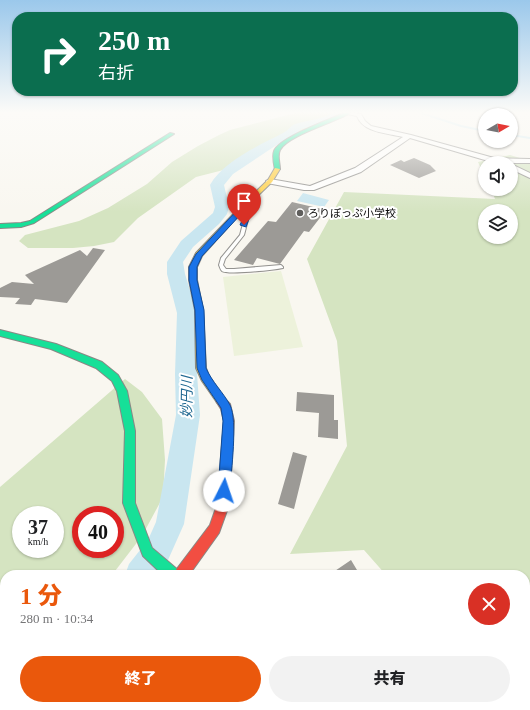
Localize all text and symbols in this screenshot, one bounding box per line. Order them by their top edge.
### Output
text: 250 m [98,25,170,56]
icon: right [32,28,84,80]
text: 右折 [98,63,134,83]
north arrow [478,108,518,148]
map controls [478,108,518,244]
button: sound [478,156,518,196]
pin [227,184,261,225]
icon: arrive [233,190,255,212]
button: layers [478,204,518,244]
place label: ろりぽっぷ小学校 [308,207,396,219]
marker: ろりぽっぷ小学校 [295,208,305,218]
water label: 妙円川 [179,374,195,418]
position arrow [203,470,245,512]
speed limit sign: 40 [72,506,124,558]
text: 37 [28,516,48,538]
text: km/h [28,536,48,547]
text: 1 分 [20,583,62,609]
button: close [468,583,510,625]
text: 280 m · 10:34 [20,611,93,626]
button: 終了 [20,656,261,702]
button: 共有 [269,656,510,702]

